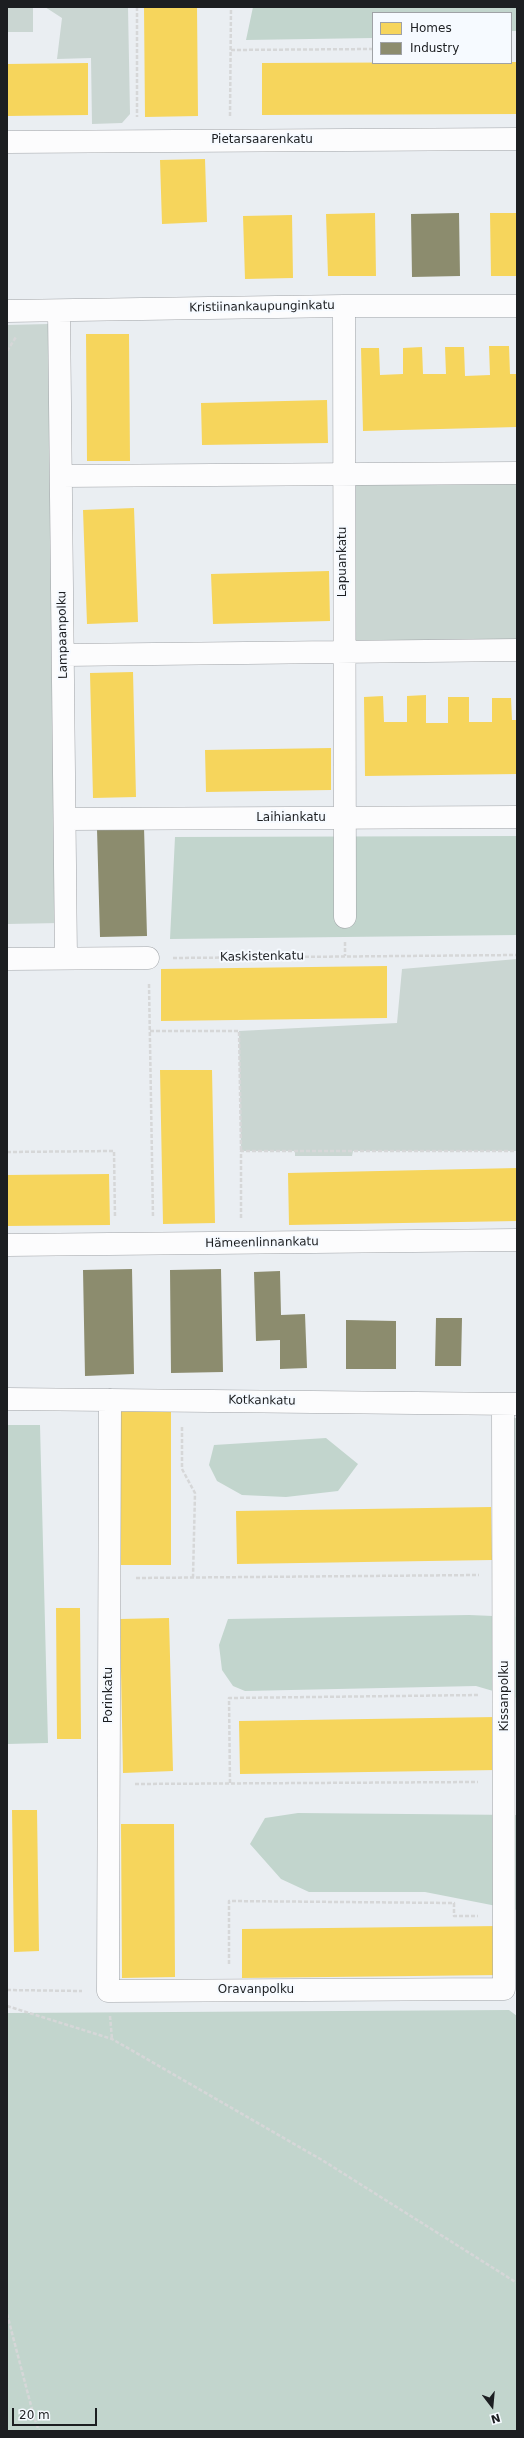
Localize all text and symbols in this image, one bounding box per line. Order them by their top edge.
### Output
legend [372,12,512,64]
text: Homes [410,21,452,35]
text: Industry [410,41,459,55]
street label: Pietarsaarenkatu [211,133,313,147]
street label: Kristiinankaupunginkatu [189,299,335,315]
street label: Lapuankatu [336,527,350,597]
street label: Lampaanpolku [55,591,71,679]
street label: Laihiankatu [256,811,326,825]
street label: Kaskistenkatu [220,949,304,965]
street label: Hämeenlinnankatu [205,1235,319,1251]
street label: Kotkankatu [228,1393,296,1409]
street label: Kissanpolku [498,1660,512,1732]
street label: Porinkatu [102,1667,116,1723]
street label: Oravanpolku [218,1983,294,1997]
north arrow [472,2386,512,2426]
scale bar [14,2400,99,2426]
text: 20 m [19,2408,50,2422]
text: N [489,2410,502,2426]

